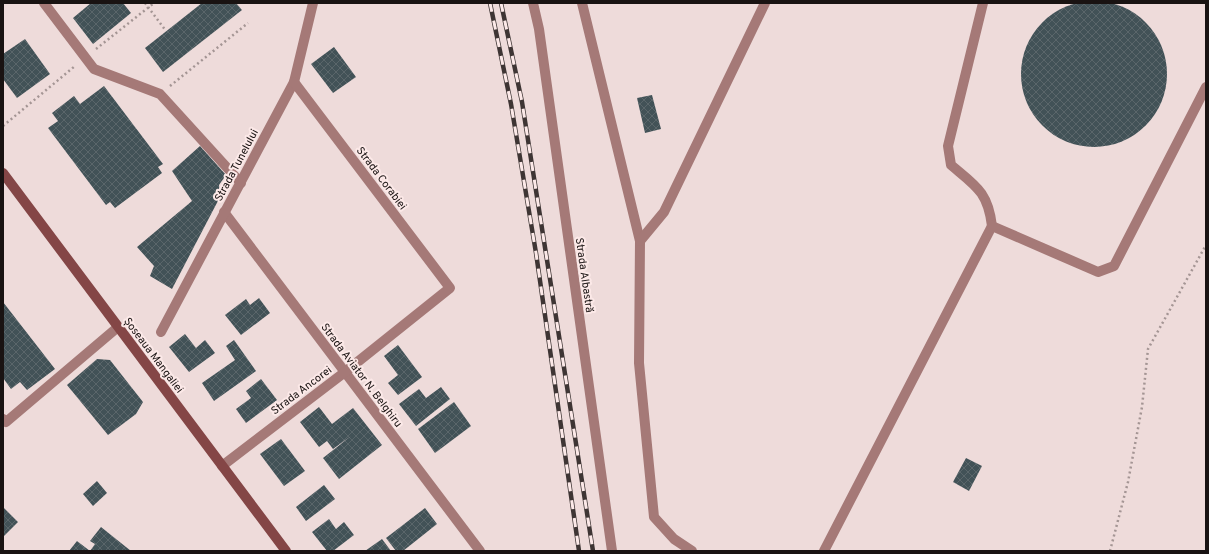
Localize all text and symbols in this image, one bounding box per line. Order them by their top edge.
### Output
street label: Strada Tunelului [212,127,262,204]
street label: Strada Corabiei [353,144,410,213]
street label: Strada Albastră [572,237,596,314]
street label: Șoseaua Mangaliei [120,315,186,396]
street label: Strada Aviator N. Belghiru [317,321,405,430]
street label: Strada Ancorei [268,363,335,418]

